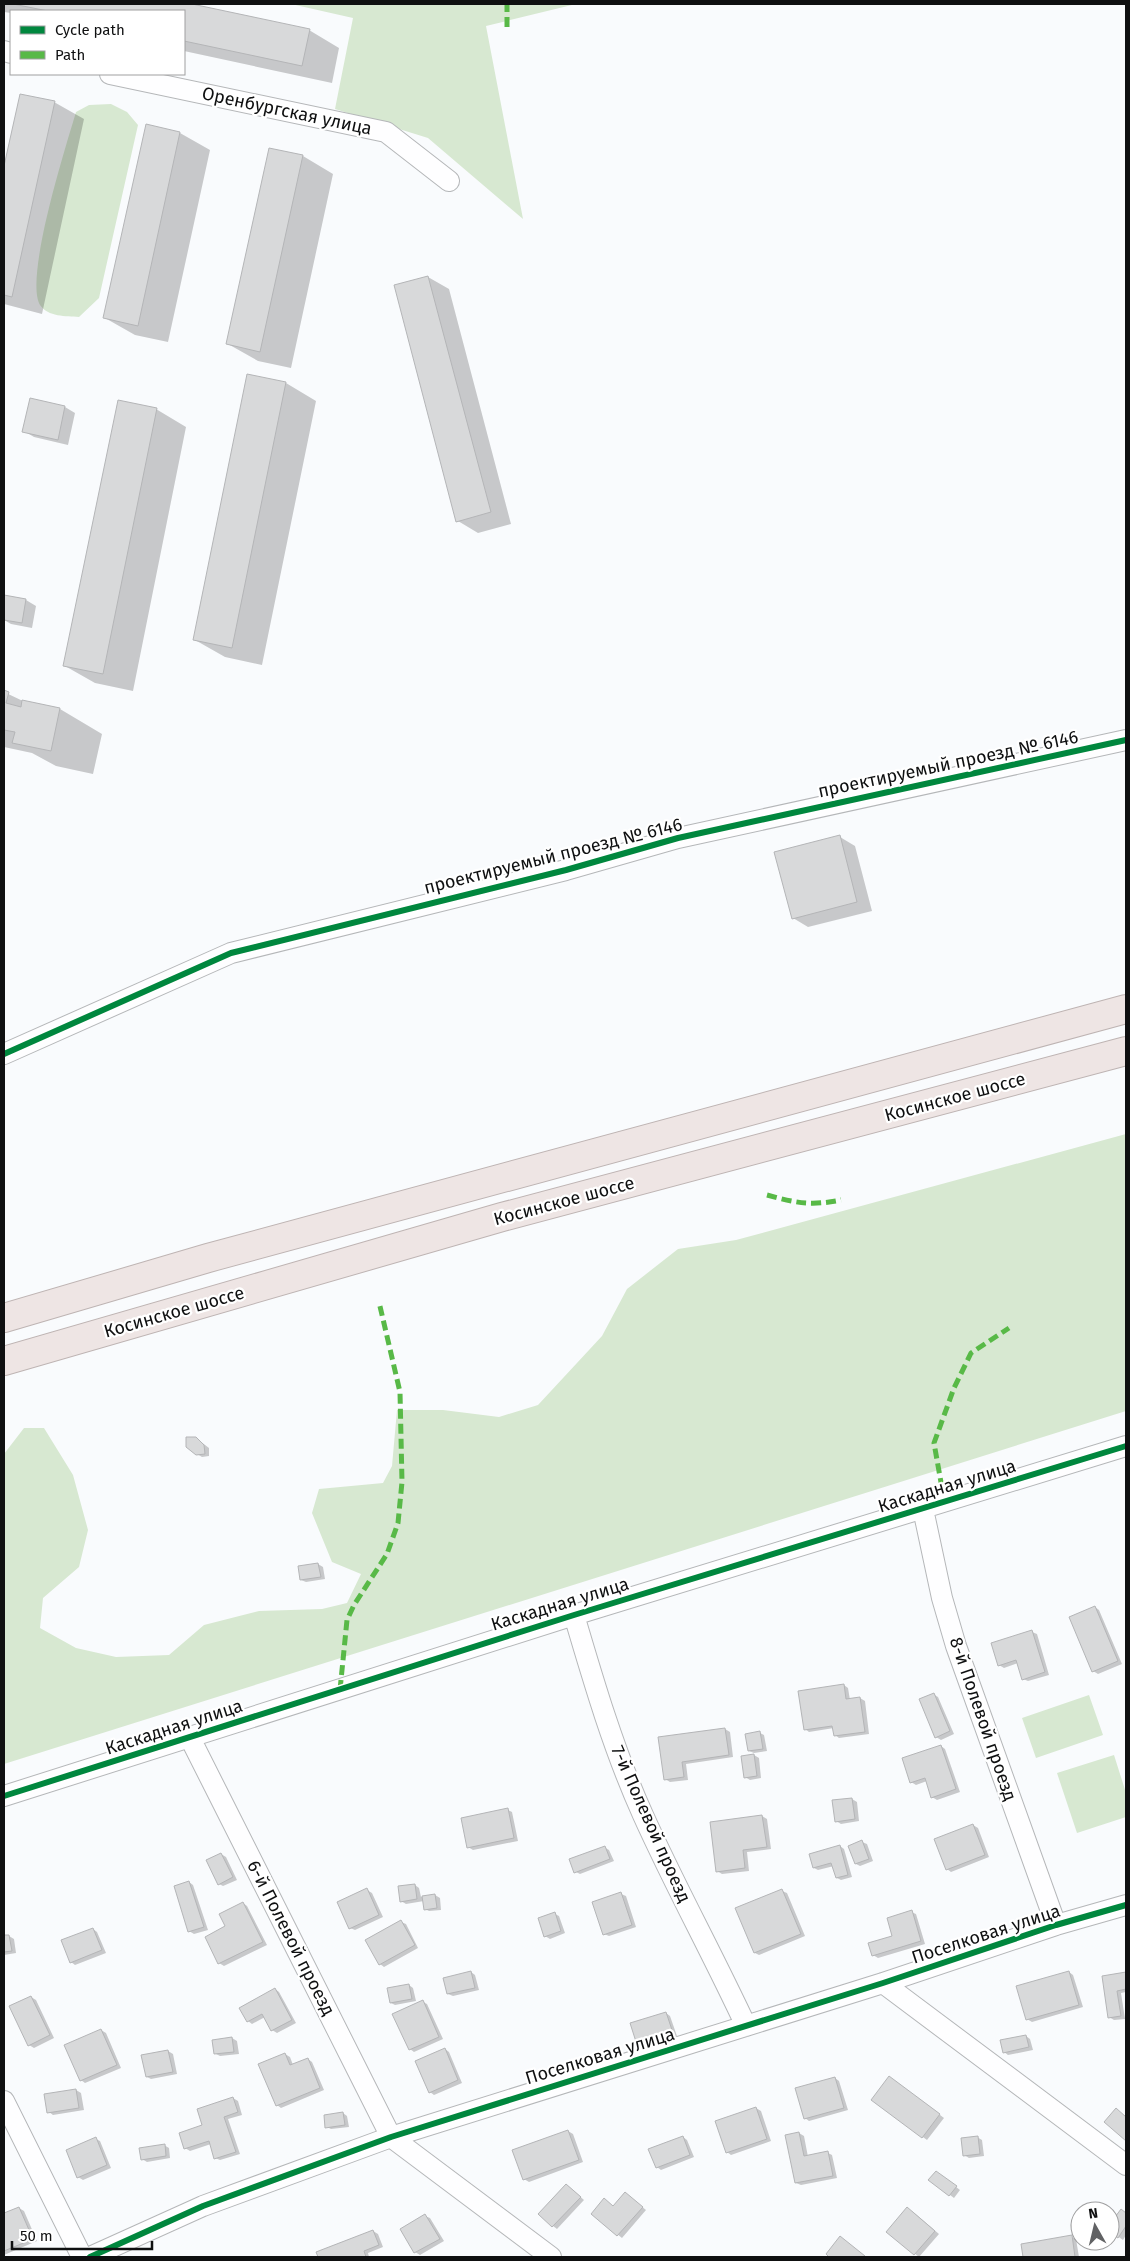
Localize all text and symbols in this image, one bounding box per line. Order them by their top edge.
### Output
legend [10,10,185,75]
text: Cycle path [55,21,125,39]
text: Path [55,46,85,64]
street label: Оренбургская улица [200,82,374,140]
street label: проектируемый проезд № 6146 [816,726,1080,802]
street label: проектируемый проезд № 6146 [422,813,684,899]
street label: Косинское шоссе [882,1068,1028,1126]
street label: Косинское шоссе [491,1172,637,1230]
street label: Косинское шоссе [101,1281,247,1343]
street label: Каскадная улица [875,1455,1019,1517]
street label: Каскадная улица [488,1573,632,1635]
street label: 8-й Полевой проезд [945,1634,1021,1804]
street label: Каскадная улица [103,1694,245,1760]
street label: 7-й Полевой проезд [606,1742,696,1906]
street label: 6-й Полевой проезд [242,1857,340,2019]
street label: Поселковая улица [909,1900,1063,1968]
street label: Поселковая улица [523,2023,677,2089]
north arrow [1070,2201,1120,2251]
text: N [1087,2205,1099,2223]
scale bar [12,2218,152,2250]
text: 50 m [20,2227,53,2245]

